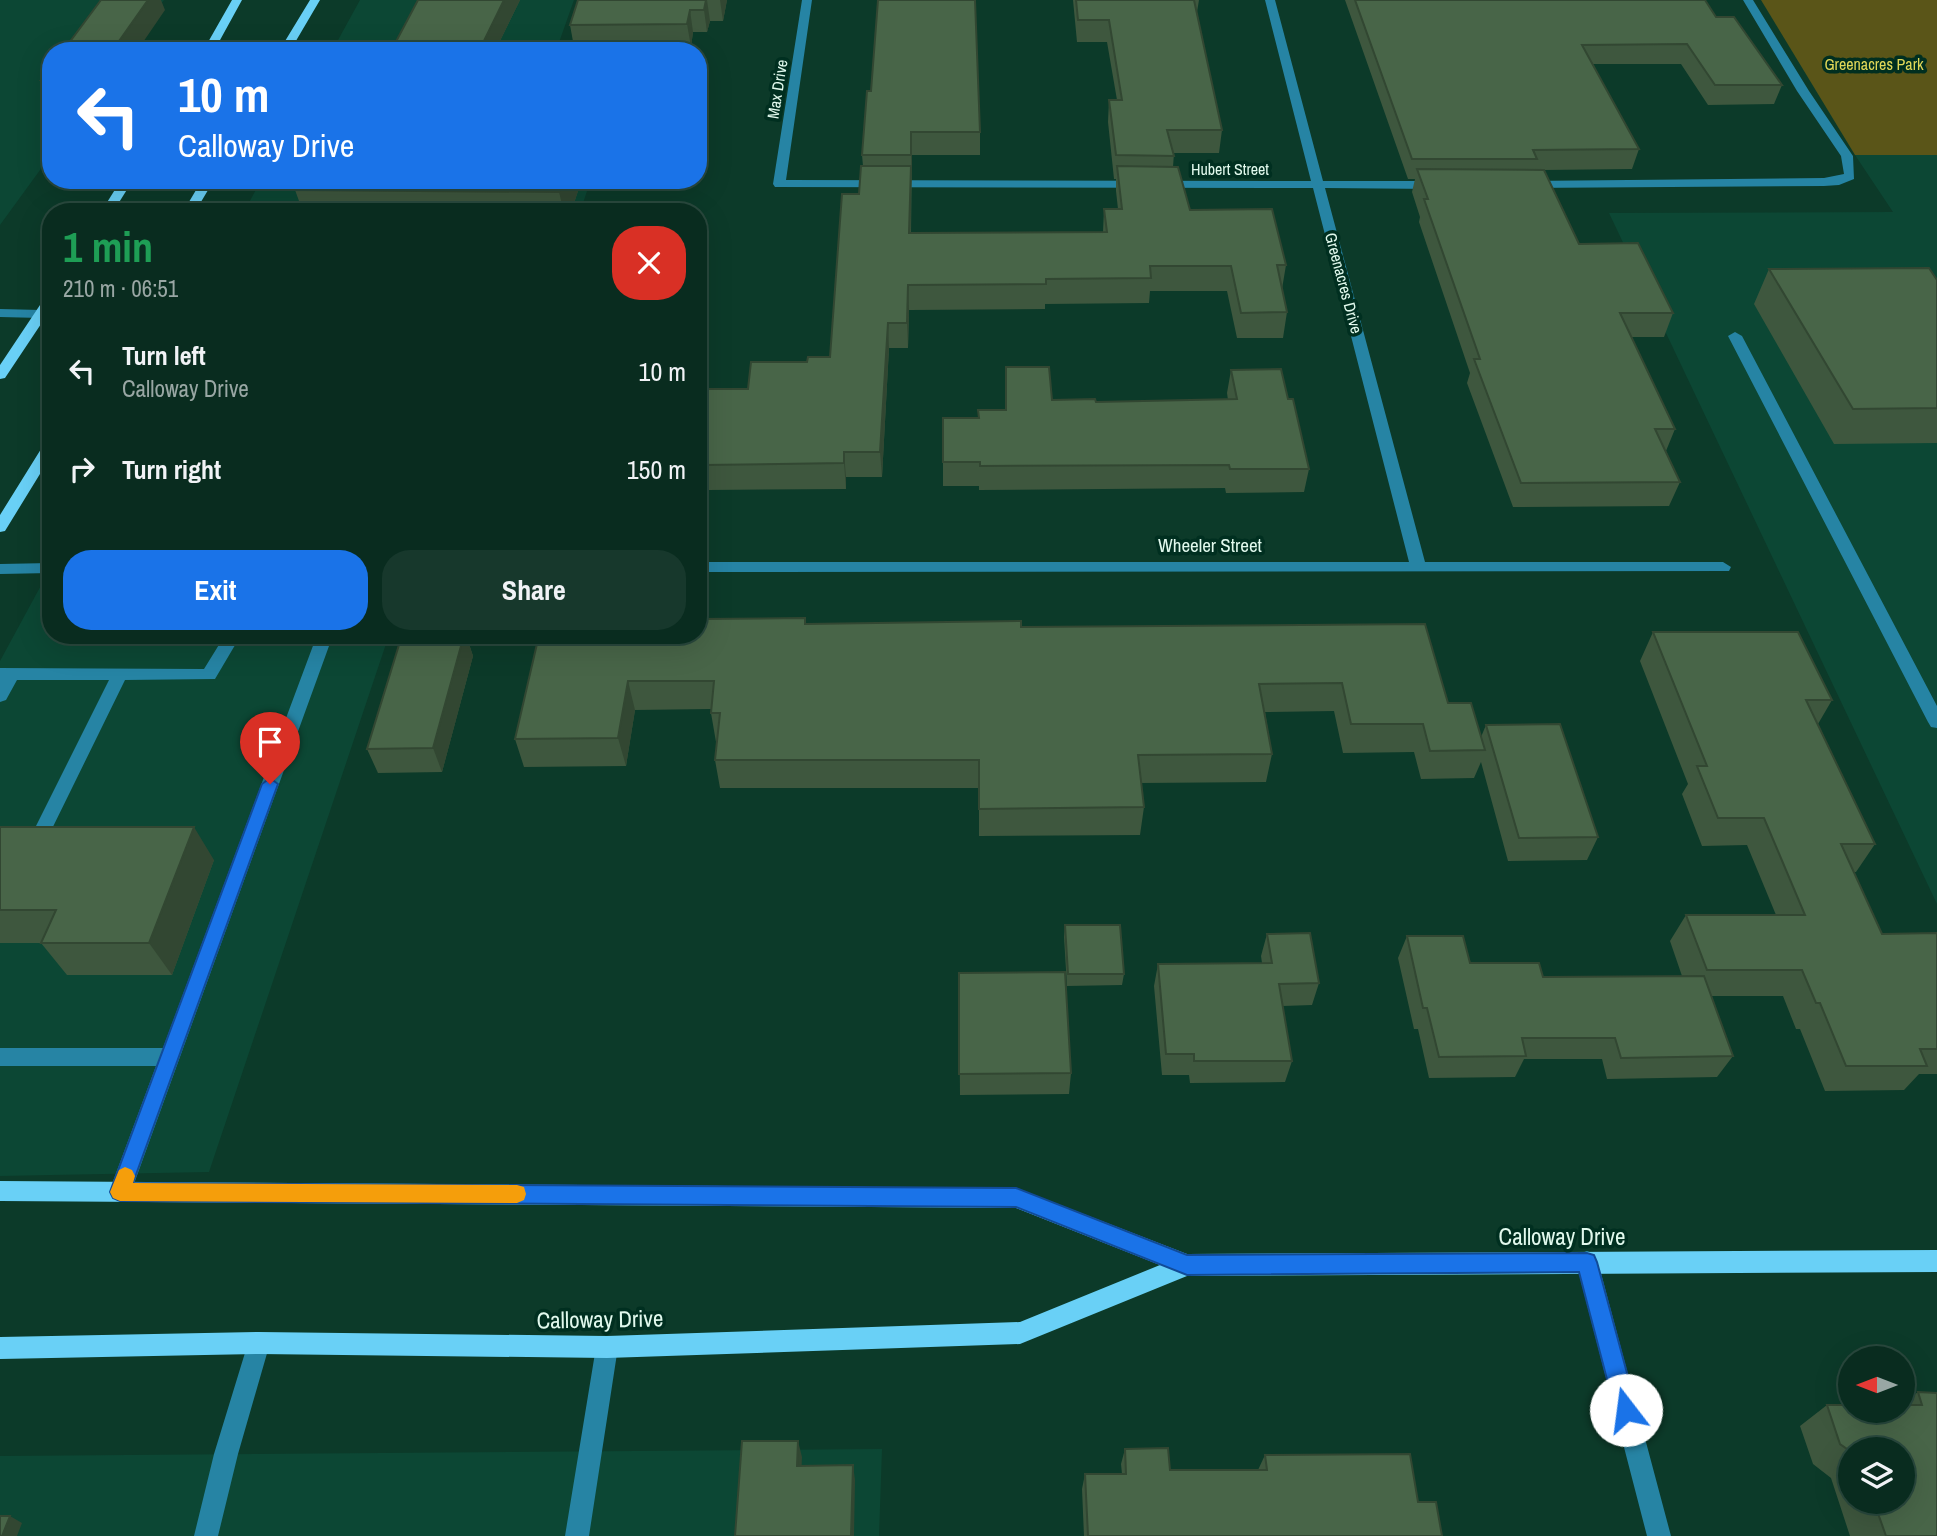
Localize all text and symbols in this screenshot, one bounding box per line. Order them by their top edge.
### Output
park label: Greenacres Park [1824,53,1924,75]
street label: Max Drive [761,58,793,120]
text: 10 m [178,61,270,127]
icon: left [63,70,154,161]
text: Calloway Drive [178,124,354,167]
street label: Hubert Street [1191,158,1269,180]
text: 1 min [63,219,153,275]
button: close [612,226,686,300]
street label: Greenacres Drive [1320,230,1368,336]
text: 210 m · 06:51 [63,273,178,304]
text: Turn left [122,338,206,373]
icon: left [63,352,101,390]
text: 10 m [639,354,686,389]
text: Calloway Drive [122,373,249,404]
icon: right [63,450,101,488]
text: Turn right [122,452,221,487]
text: 150 m [627,452,686,487]
street label: Wheeler Street [1158,532,1263,558]
button: Exit [63,550,368,630]
button: Share [382,550,686,630]
pin [240,712,300,784]
icon: arrive [251,723,289,761]
street label: Calloway Drive [1499,1221,1625,1252]
street label: Calloway Drive [536,1302,664,1336]
north arrow [1838,1346,1914,1423]
map controls [1838,1346,1915,1514]
position arrow [1589,1373,1663,1447]
button: layers [1838,1437,1915,1514]

